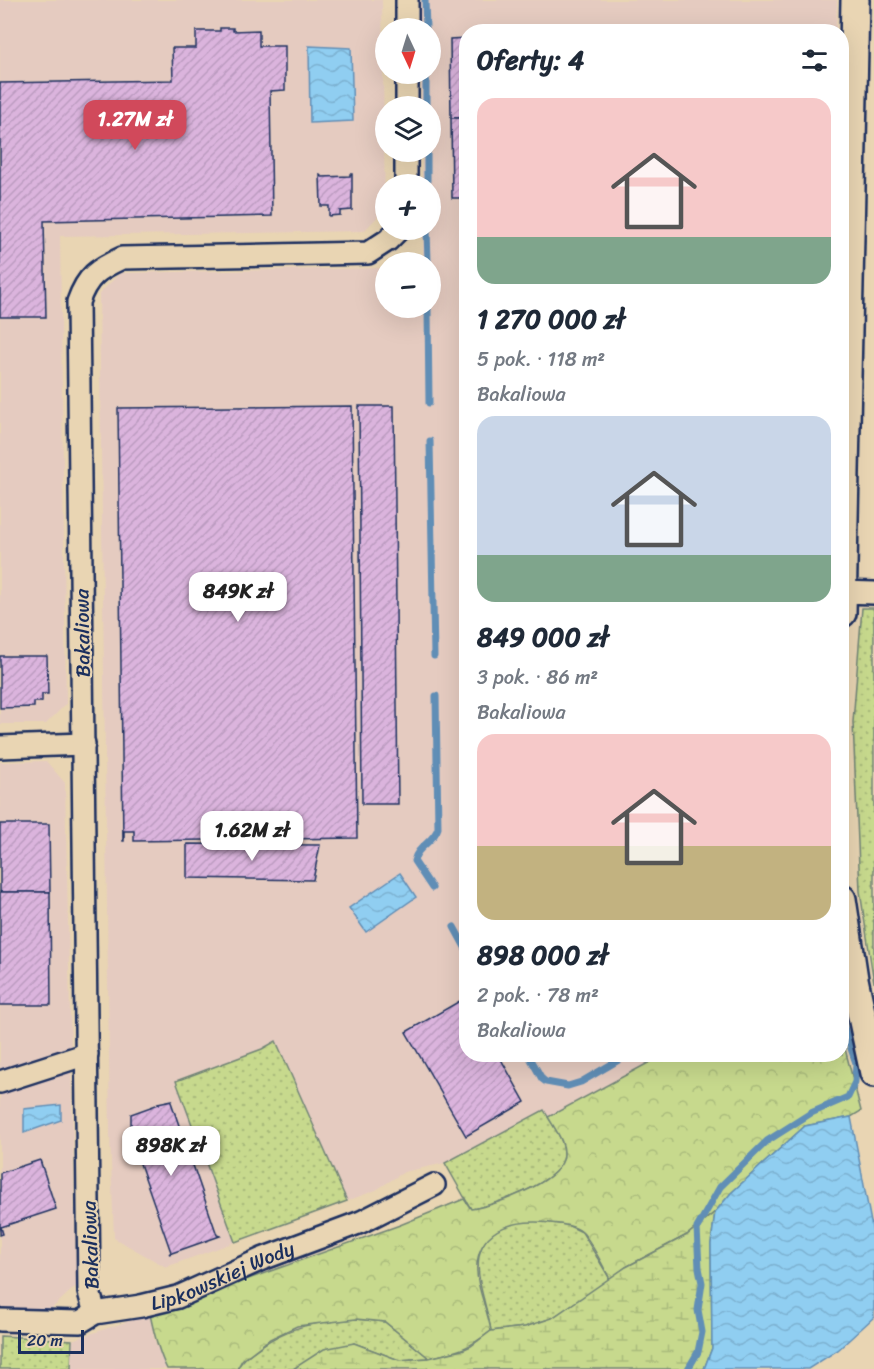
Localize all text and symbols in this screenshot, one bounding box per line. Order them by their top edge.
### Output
north arrow [375,18,441,84]
map controls [375,18,441,318]
text: Oferty: 4 [477,37,584,83]
icon: filters [798,44,831,77]
button: layers [375,96,441,162]
pin: 1.27M zł [73,100,197,151]
text: 1.27M zł [97,102,173,137]
icon: home [600,137,708,245]
button: + [375,174,441,240]
button: − [375,252,441,318]
text: 1 270 000 zł [477,296,625,342]
text: 5 pok. · 118 m² [477,342,605,377]
text: Bakaliowa [477,377,566,412]
icon: home [600,455,708,563]
pin: 849K zł [183,572,293,623]
text: 849K zł [203,574,273,609]
street label: Bakaliowa [64,587,101,678]
text: 849 000 zł [477,614,609,660]
text: 3 pok. · 86 m² [477,660,598,695]
text: Bakaliowa [477,695,566,730]
icon: home [600,773,708,881]
pin: 1.62M zł [190,811,314,862]
text: 1.62M zł [214,813,290,848]
text: 898 000 zł [477,932,608,978]
text: 2 pok. · 78 m² [477,978,599,1013]
text: Bakaliowa [477,1013,566,1048]
pin: 898K zł [116,1126,226,1177]
text: 898K zł [136,1128,206,1163]
street label: Bakaliowa [71,1199,110,1290]
street label: Lipkowskiej Wody [147,1231,300,1321]
text: 20 m [27,1326,63,1355]
scale bar [18,1327,84,1354]

